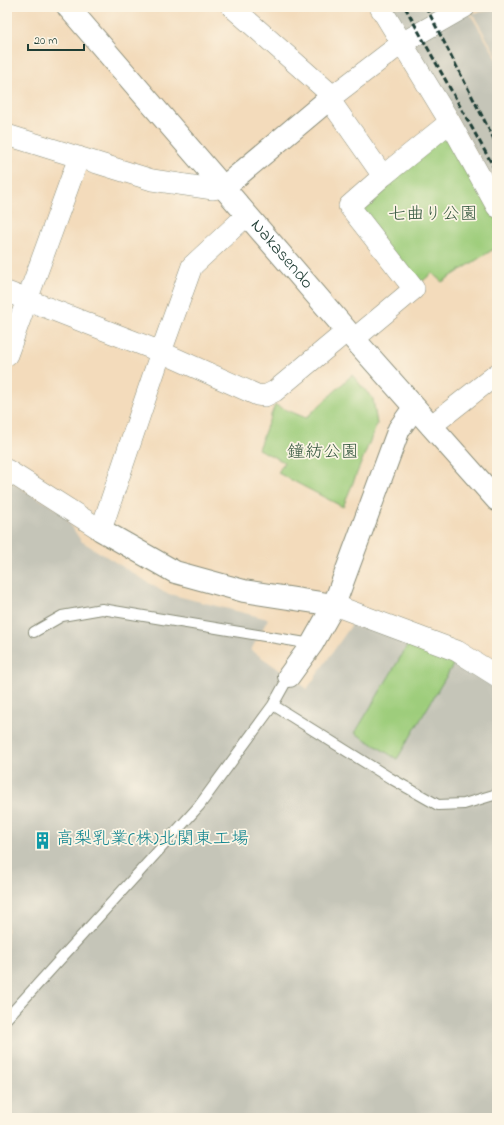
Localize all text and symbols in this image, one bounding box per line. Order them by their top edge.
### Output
scale bar [28,26,84,52]
text: 20 m [34,32,57,50]
park label: 七曲り公園 [388,202,478,228]
street label: Nakasendo [244,214,319,295]
park label: 鐘紡公園 [287,440,359,466]
place label: 高梨乳業(株)北関東工場 [56,827,249,853]
building icon: 高梨乳業(株)北関東工場 [33,830,53,850]

